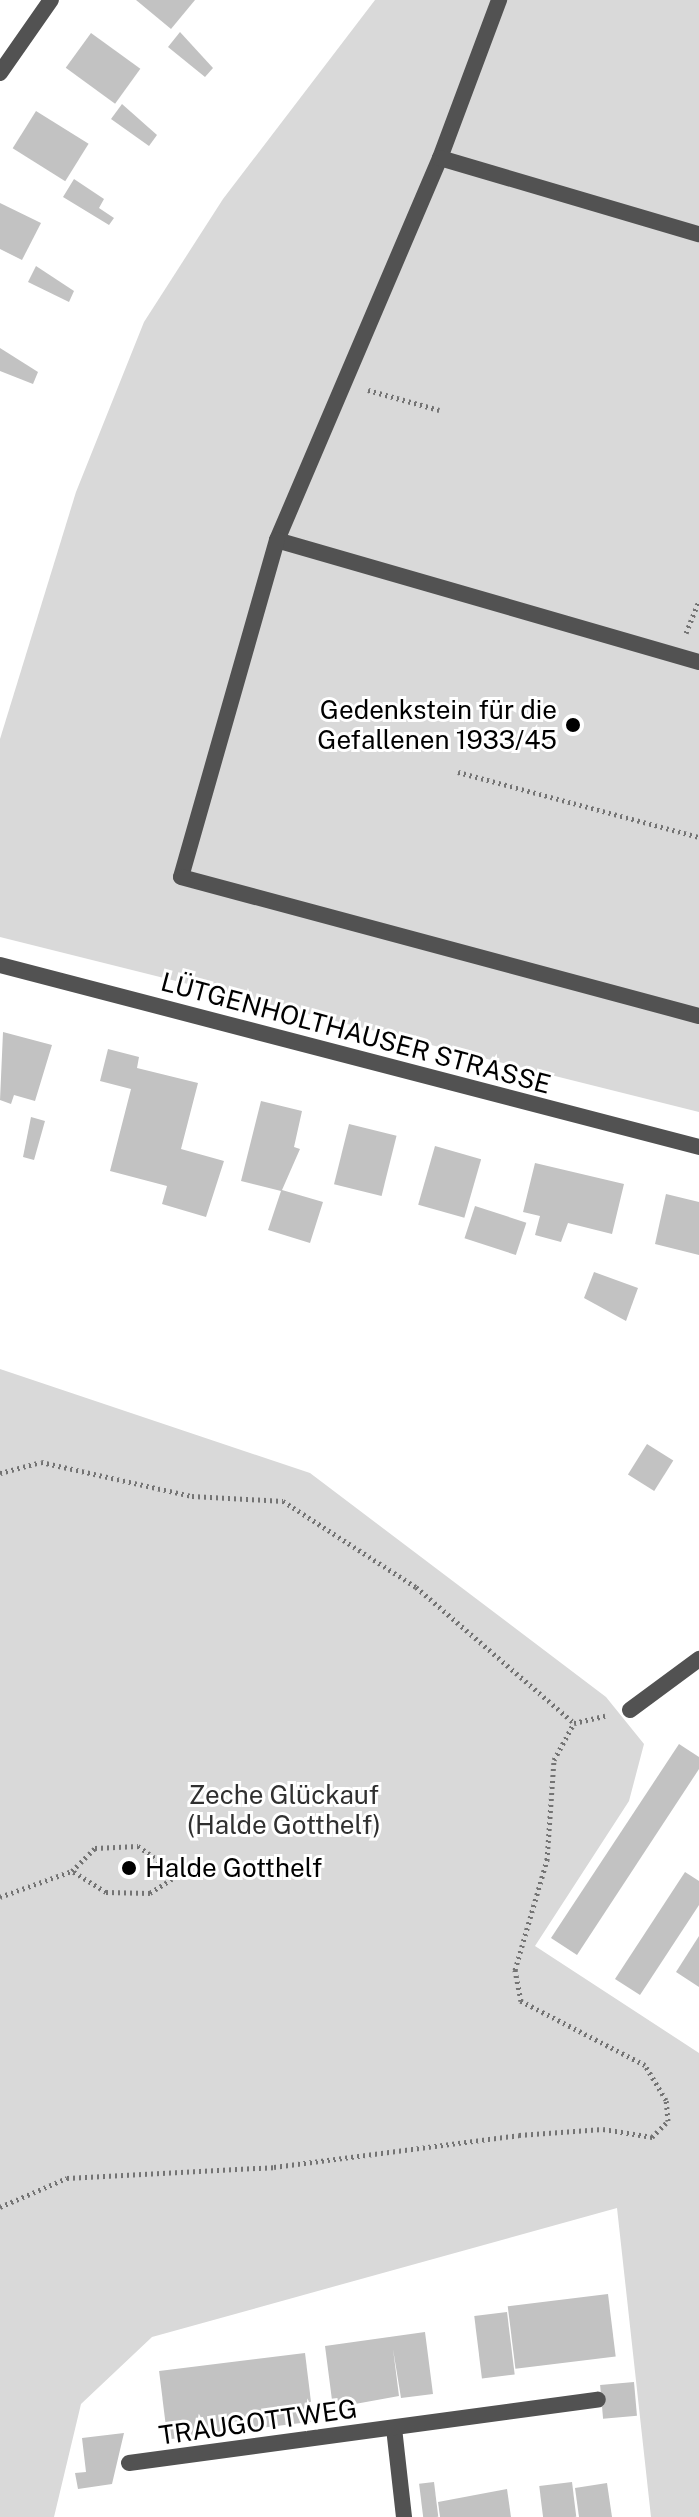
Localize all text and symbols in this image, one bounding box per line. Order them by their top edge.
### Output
place label: Gedenkstein für die Gefallenen 1933/45 [317,694,557,756]
marker: Gedenkstein für die Gefallenen 1933/45 [564,716,582,734]
street label: LÜTGENHOLTHAUSER STRASSE [158,966,554,1100]
park label: Zeche Glückauf (Halde Gotthelf) [187,1779,381,1840]
place label: Halde Gotthelf [145,1852,322,1884]
marker: Halde Gotthelf [120,1859,138,1877]
street label: TRAUGOTTWEG [157,2393,359,2451]

